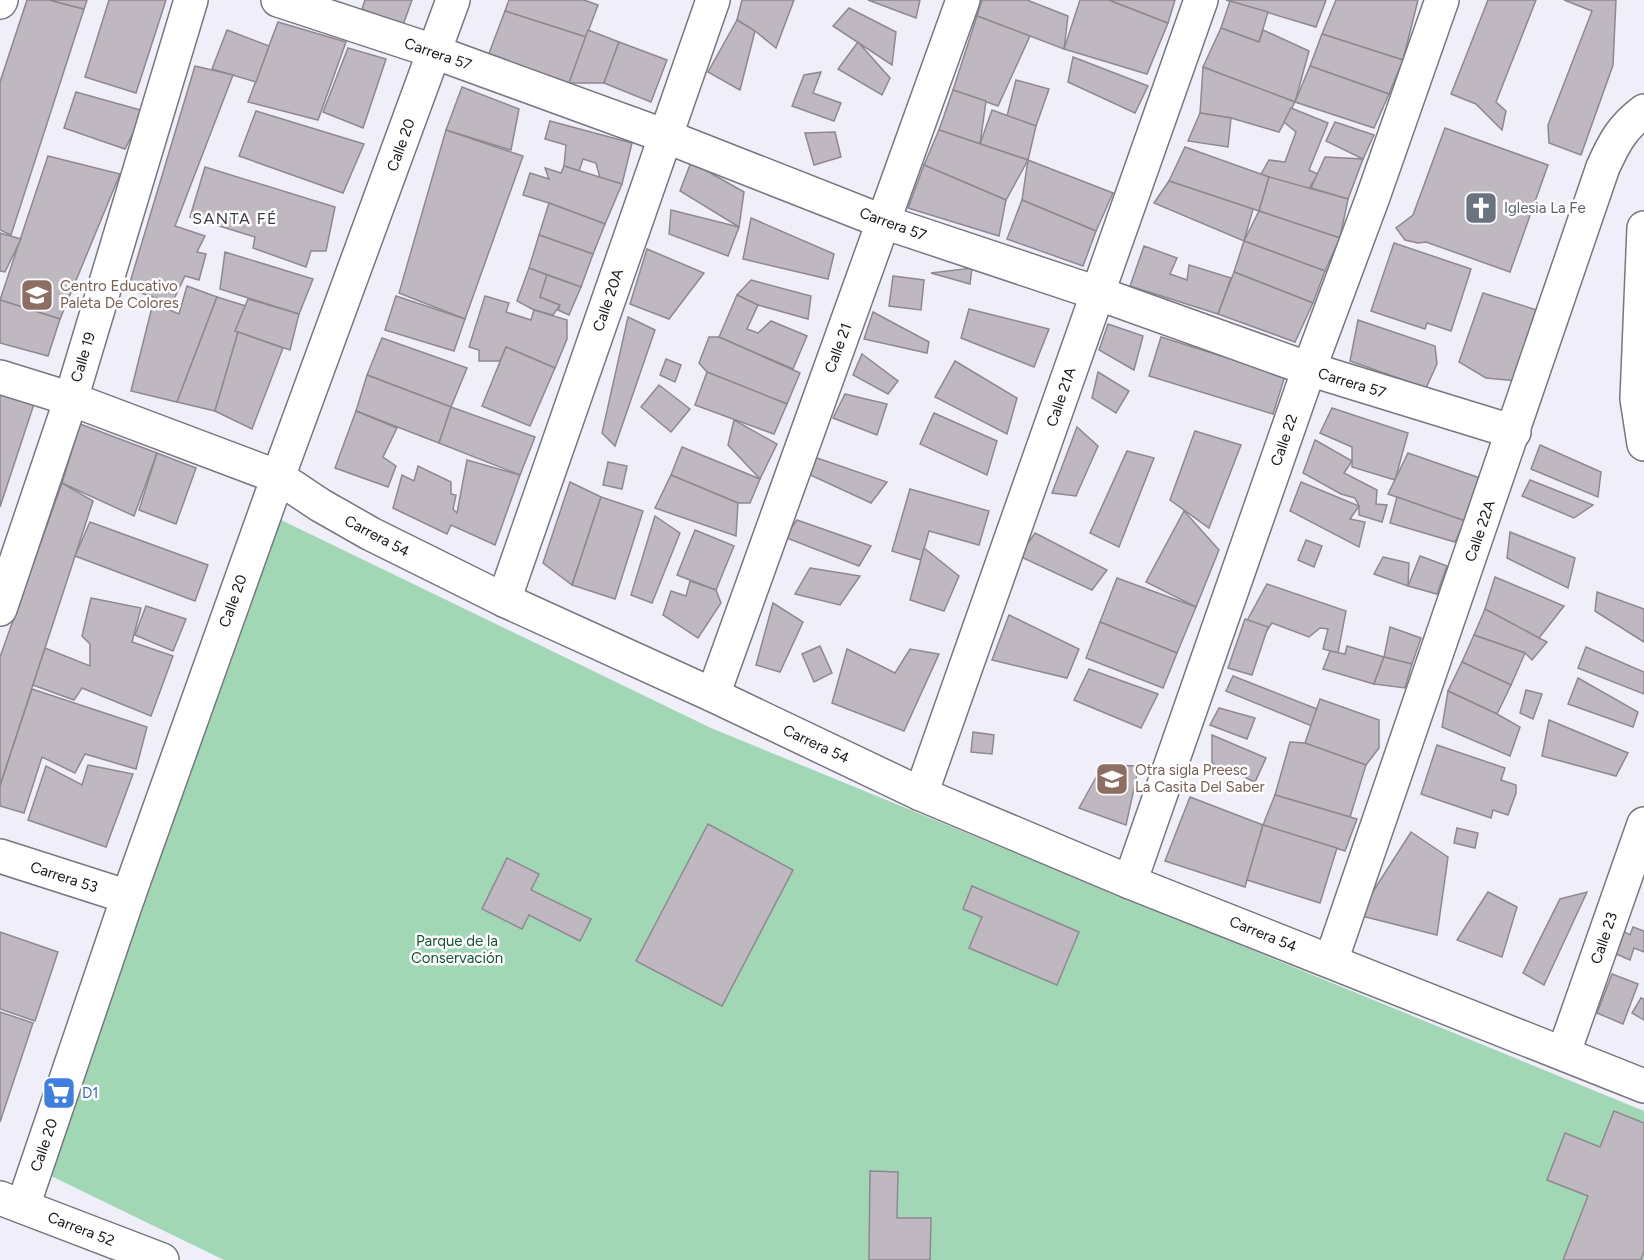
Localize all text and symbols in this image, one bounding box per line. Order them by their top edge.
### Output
street label: Carrera 57 [402,34,474,74]
street label: Calle 20 [383,116,419,174]
church icon: Iglesia La Fe [1463,190,1499,226]
place label: Iglesia La Fe [1504,199,1586,217]
street label: Carrera 57 [857,204,929,244]
district label: SANTA FÉ [192,209,278,228]
street label: Calle 20A [589,266,627,334]
school or university icon: Centro Educativo Paleta De Colores [19,277,55,313]
place label: Centro Educativo Paleta De Colores [60,277,179,312]
street label: Calle 21 [821,321,855,375]
street label: Calle 19 [67,330,99,384]
street label: Carrera 57 [1316,364,1388,402]
street label: Calle 21A [1042,365,1080,429]
street label: Calle 22 [1267,412,1301,468]
street label: Calle 22A [1461,498,1499,564]
street label: Carrera 54 [341,511,413,561]
street label: Calle 20 [215,572,251,630]
street label: Carrera 54 [780,721,852,767]
school or university icon: Otra sigla Preesc La Casita Del Saber [1094,761,1130,797]
place label: Otra sigla Preesc La Casita Del Saber [1135,761,1265,796]
street label: Carrera 53 [28,858,100,896]
street label: Calle 23 [1587,910,1621,966]
street label: Carrera 54 [1227,912,1299,956]
park label: Parque de la Conservación [411,932,503,967]
supermarket icon: D1 [41,1075,77,1111]
place label: D1 [82,1084,99,1102]
street label: Calle 20 [27,1116,61,1174]
street label: Carrera 52 [45,1208,117,1250]

